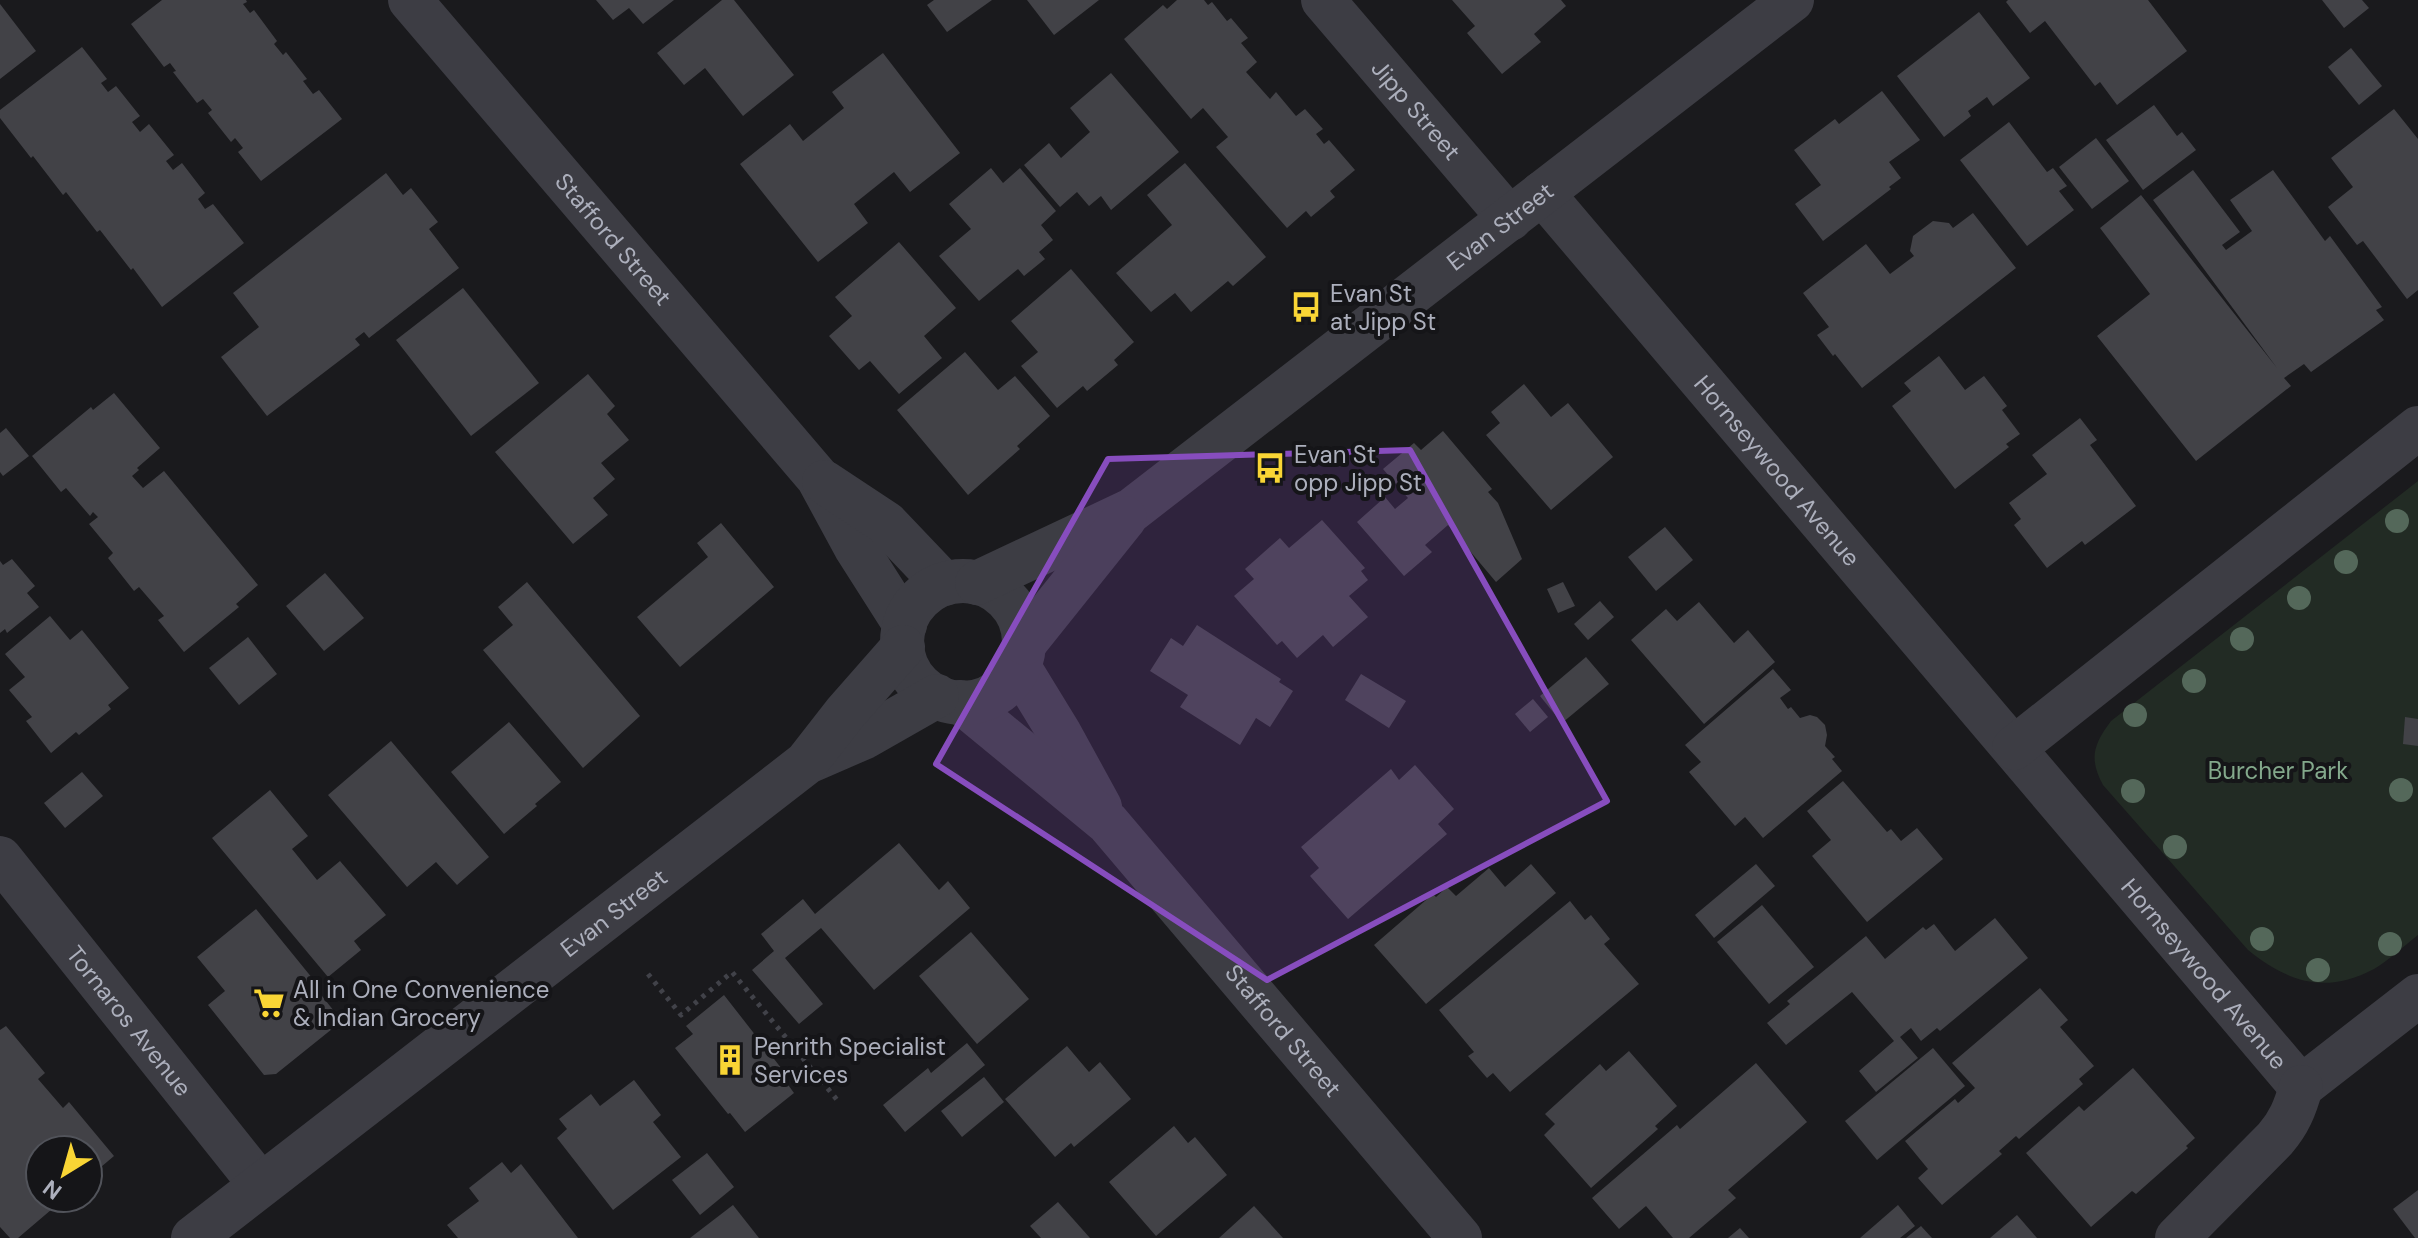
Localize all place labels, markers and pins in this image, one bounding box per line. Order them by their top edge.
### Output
place label: Evan St at Jipp St [1330,278,1436,337]
bus stop icon: Evan St at Jipp St [1289,290,1323,324]
place label: Evan St opp Jipp St [1294,439,1422,498]
bus stop icon: Evan St opp Jipp St [1253,451,1287,485]
place label: All in One Convenience & Indian Grocery [293,974,549,1033]
supermarket icon: All in One Convenience & Indian Grocery [252,986,286,1020]
place label: Penrith Specialist Services [754,1031,946,1090]
building icon: Penrith Specialist Services [713,1043,747,1077]

